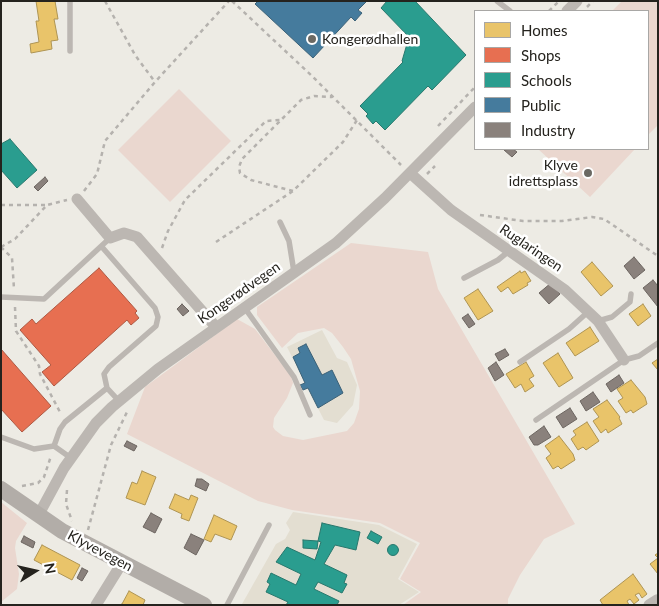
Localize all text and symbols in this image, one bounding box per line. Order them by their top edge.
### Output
legend [474,10,649,150]
text: Homes [521,21,567,39]
place label: Kongerødhallen [322,31,418,47]
marker: Kongerødhallen [306,33,318,45]
text: Shops [521,46,561,64]
text: Schools [521,71,572,89]
text: Public [521,96,561,114]
text: Industry [521,121,575,139]
place label: Klyve idrettsplass [509,157,578,190]
marker: Klyve idrettsplass [582,167,594,179]
street label: Ruglaringen [496,221,566,275]
street label: Kongerødvegen [195,258,283,328]
street label: Klyvevegen [65,527,135,575]
north arrow [10,546,60,596]
text: N [41,562,60,575]

